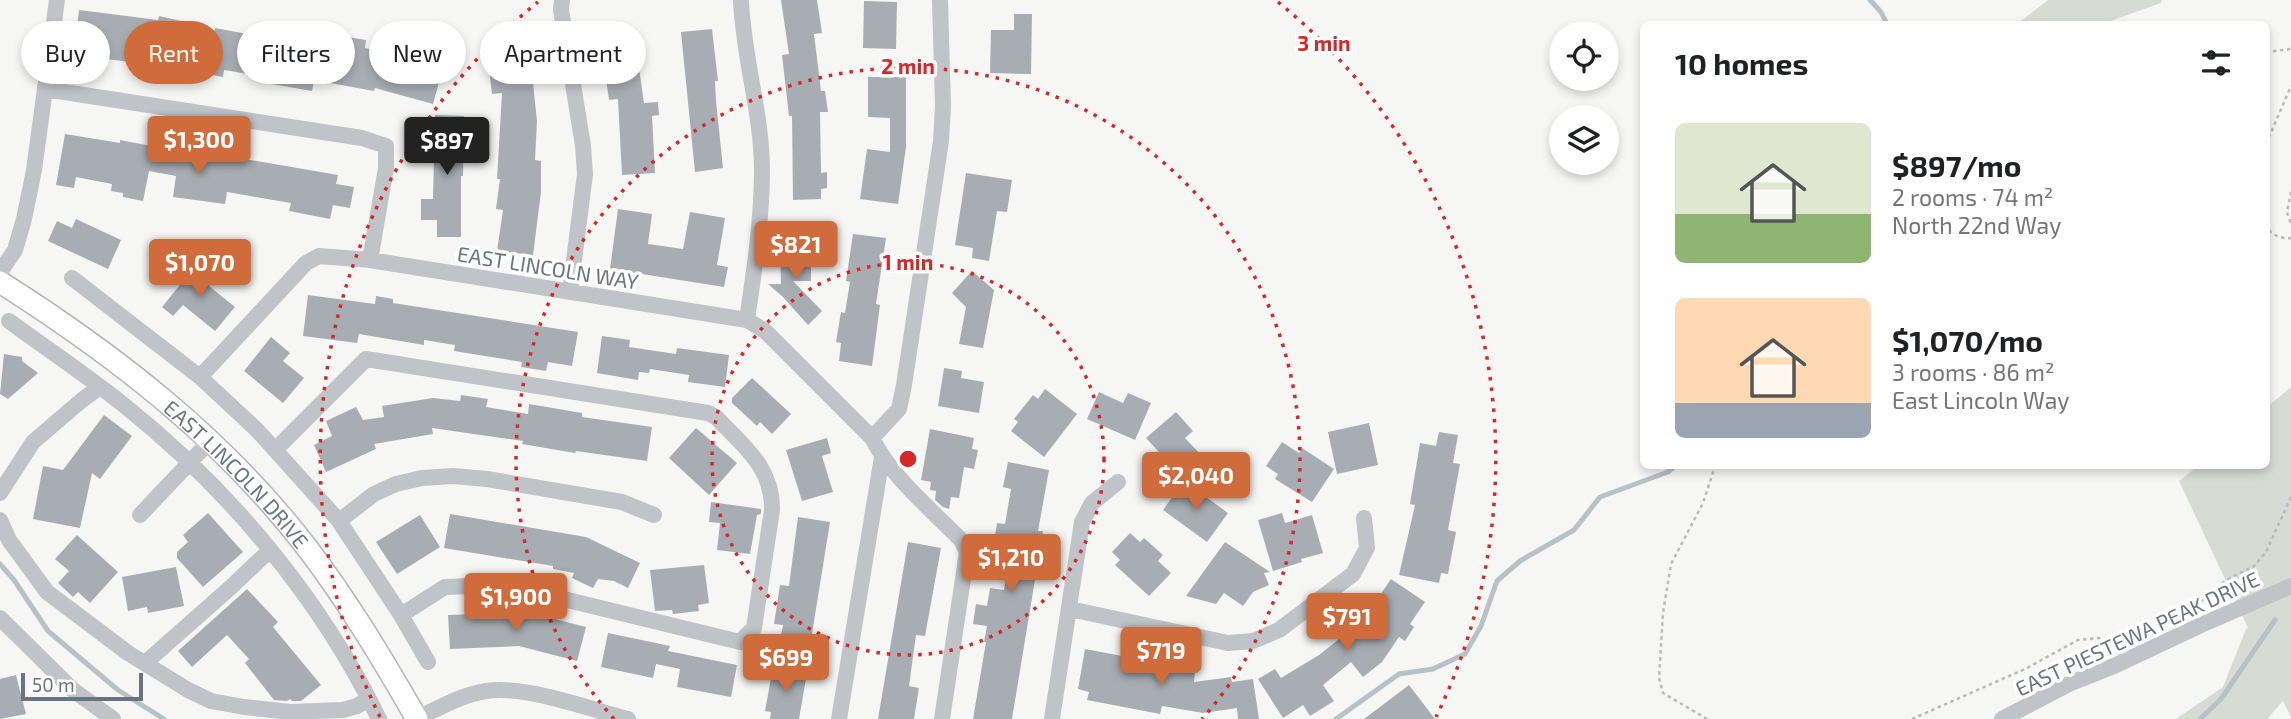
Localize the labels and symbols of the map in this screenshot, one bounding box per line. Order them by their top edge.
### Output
text: 3 min [1297,30,1351,55]
text: 2 min [881,53,935,78]
pin: $1,300 [142,116,256,176]
pin: $897 [406,118,488,177]
pin: $821 [755,222,837,281]
pin: $1,070 [143,240,257,299]
street label: EAST LINCOLN WAY [456,240,640,294]
text: 1 min [883,249,933,274]
street label: EAST LINCOLN DRIVE [160,394,315,553]
centre of rings [896,447,920,471]
pin: $2,040 [1139,452,1253,512]
pin: $1,210 [954,534,1068,594]
street label: EAST PIESTEWA PEAK DRIVE [2011,565,2263,701]
pin: $1,900 [459,574,573,633]
pin: $791 [1306,594,1388,653]
pin: $719 [1120,628,1202,687]
pin: $699 [745,634,827,694]
scale bar [21,670,144,702]

